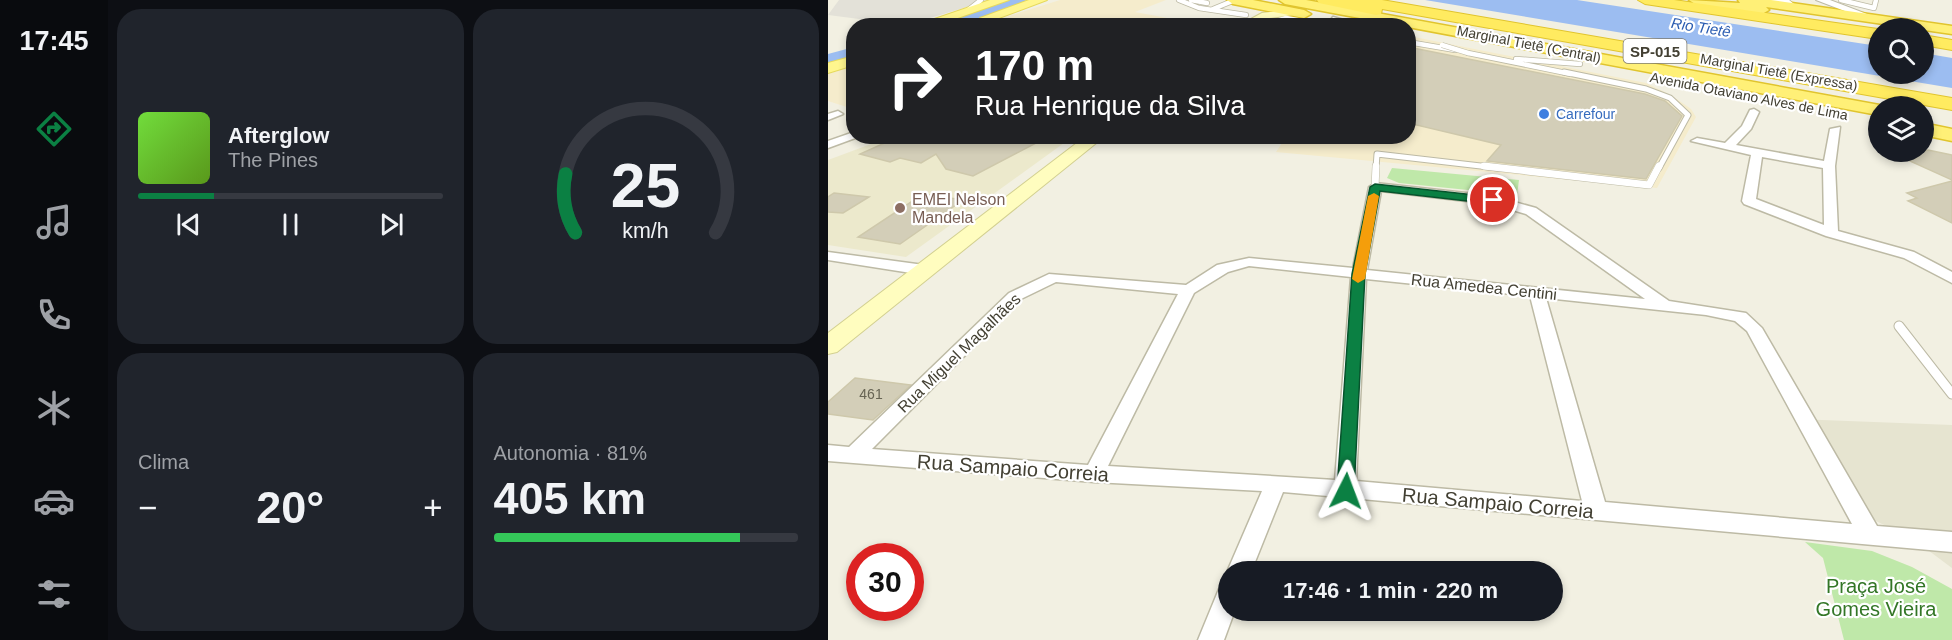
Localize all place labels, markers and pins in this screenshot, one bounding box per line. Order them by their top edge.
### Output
place label: Carrefour [1556,106,1615,122]
marker: Carrefour [1537,107,1551,121]
pin [1467,174,1518,225]
place label: EMEI Nelson Mandela [912,191,1005,226]
marker: EMEI Nelson Mandela [893,201,907,215]

